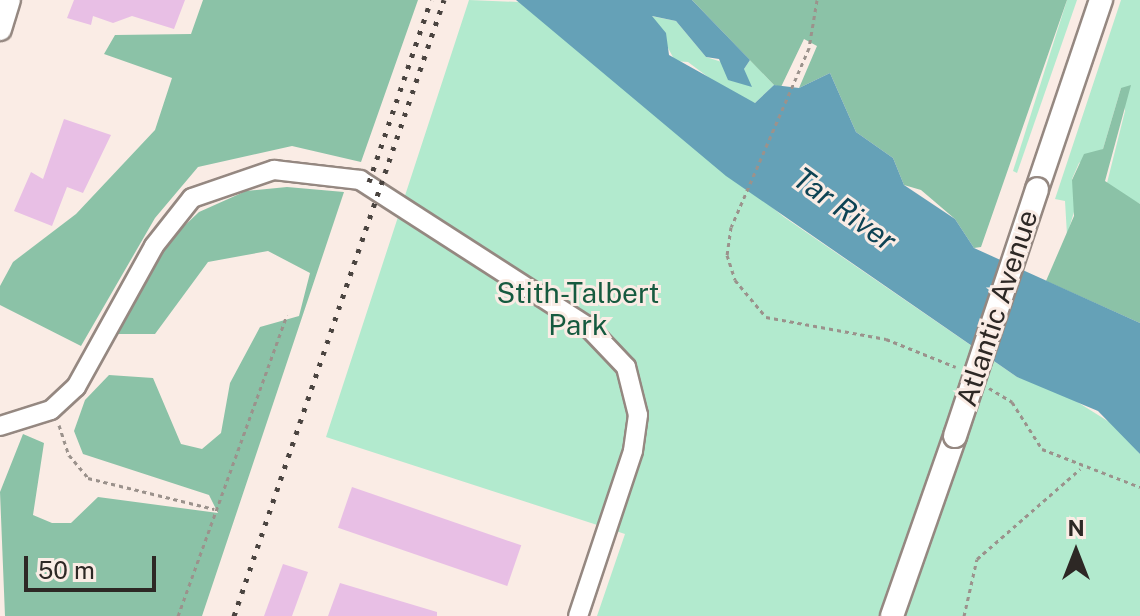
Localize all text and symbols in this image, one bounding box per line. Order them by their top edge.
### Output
water label: Tar River [787,160,903,258]
street label: Atlantic Avenue [949,206,1045,410]
park label: Stith-Talbert Park [497,276,659,342]
north arrow [1036,512,1116,592]
text: N [1067,515,1085,541]
scale bar [28,540,160,590]
text: 50 m [38,556,95,584]

